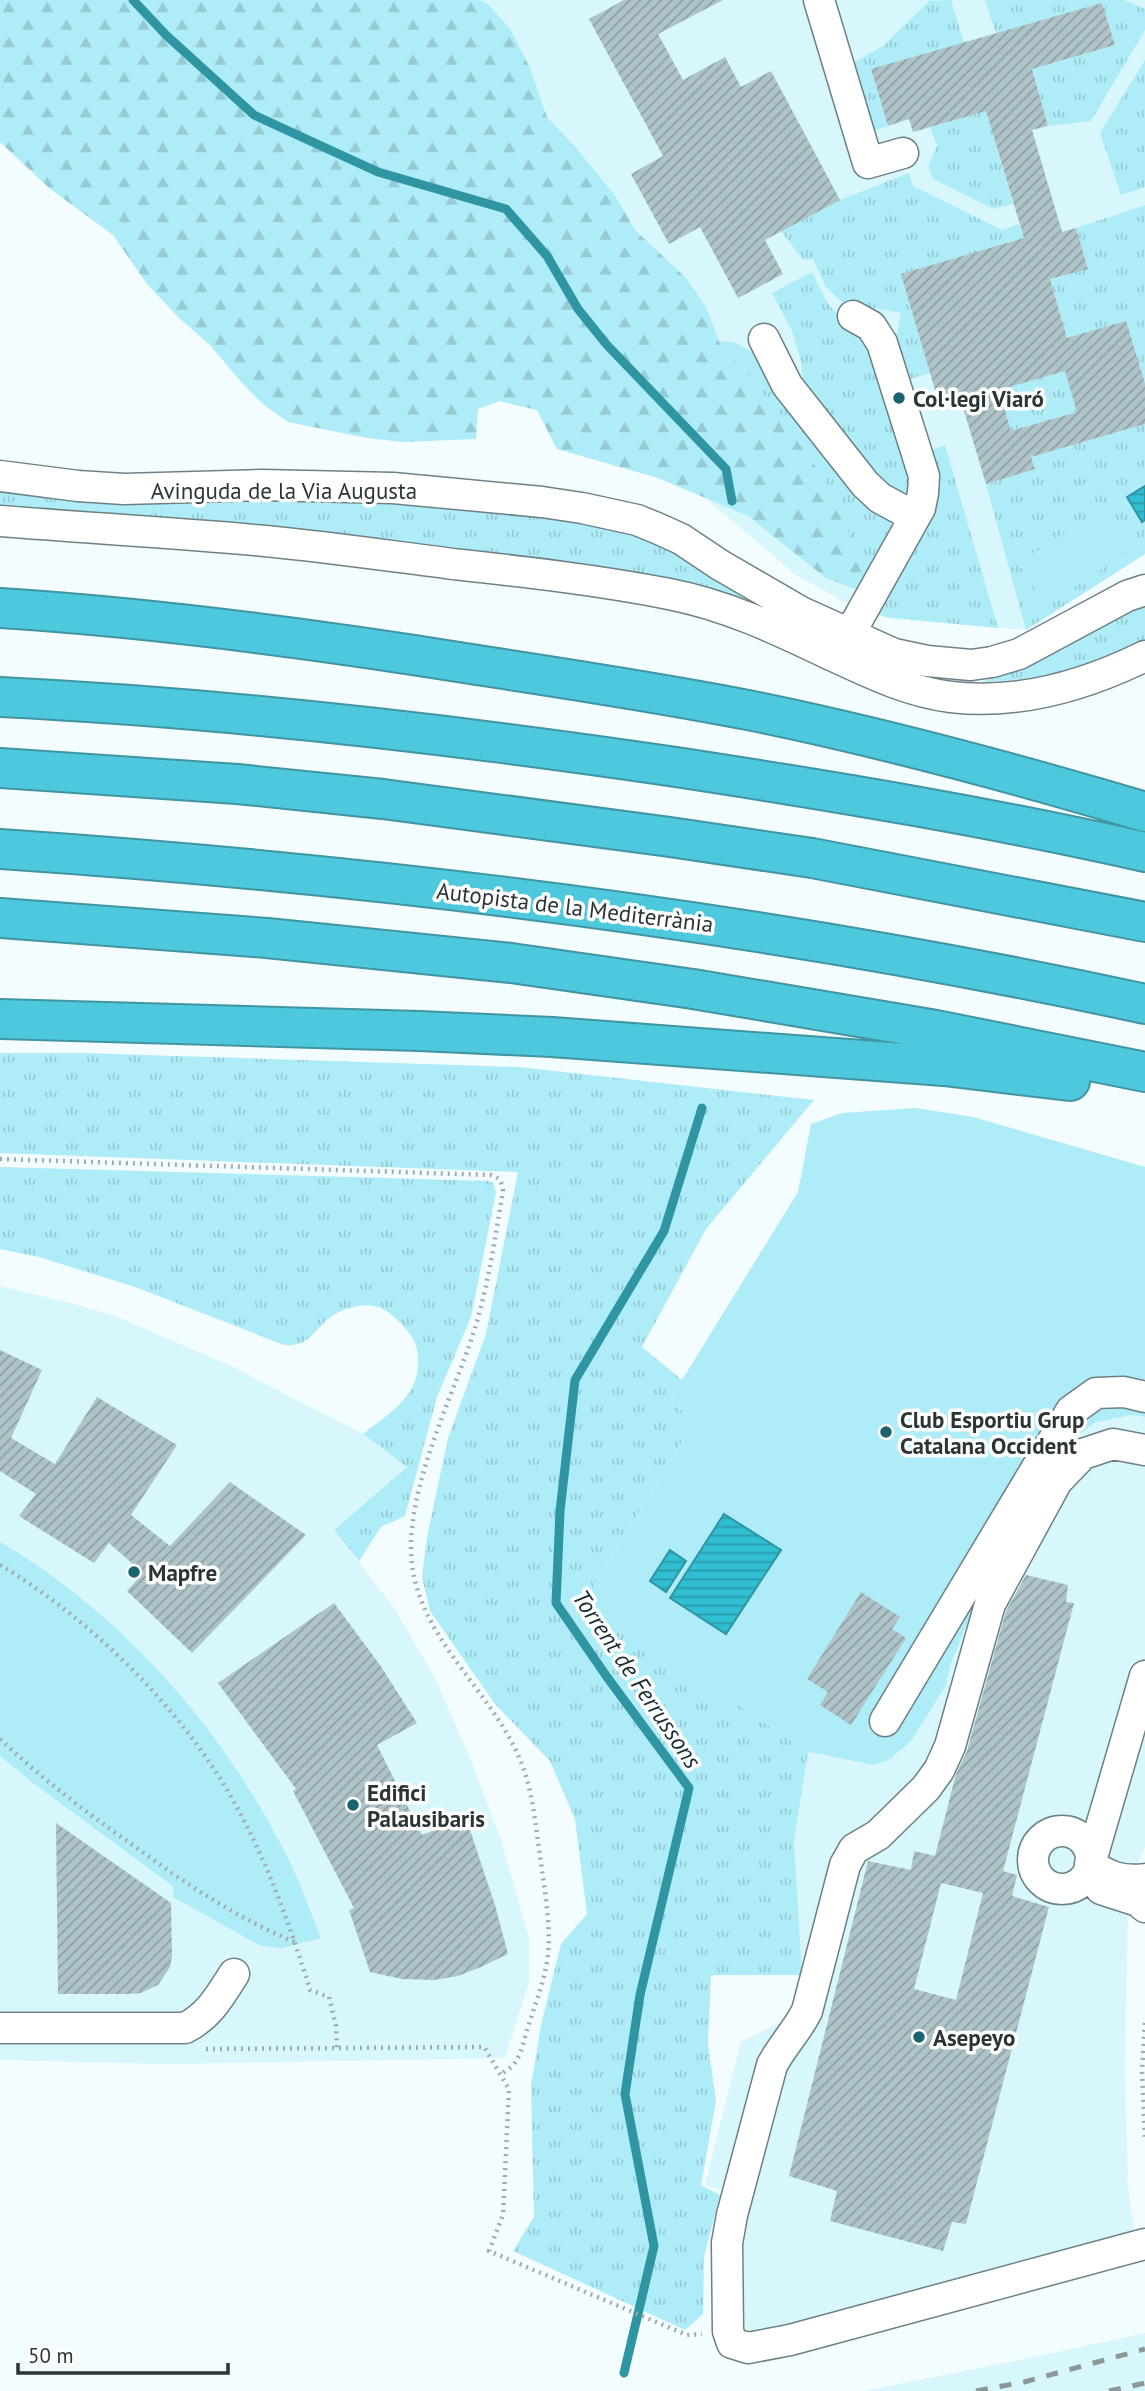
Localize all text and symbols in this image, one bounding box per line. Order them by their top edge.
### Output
place label: Col·legi Viaró [913,384,1044,413]
marker: Col·legi Viaró [891,390,907,406]
street label: Avinguda de la Via Augusta [151,476,417,505]
street label: Autopista de la Mediterrània [435,876,715,938]
place label: Club Esportiu Grup Catalana Occident [900,1405,1084,1460]
marker: Club Esportiu Grup Catalana Occident [878,1424,894,1440]
place label: Mapfre [148,1558,217,1587]
marker: Mapfre [126,1564,142,1580]
water label: Torrent de Ferrussons [566,1584,709,1775]
place label: Edifici Palausibaris [367,1778,485,1833]
marker: Edifici Palausibaris [345,1797,361,1813]
place label: Asepeyo [933,2023,1015,2052]
marker: Asepeyo [911,2029,927,2045]
scale bar [18,2332,228,2376]
text: 50 m [28,2342,74,2369]

